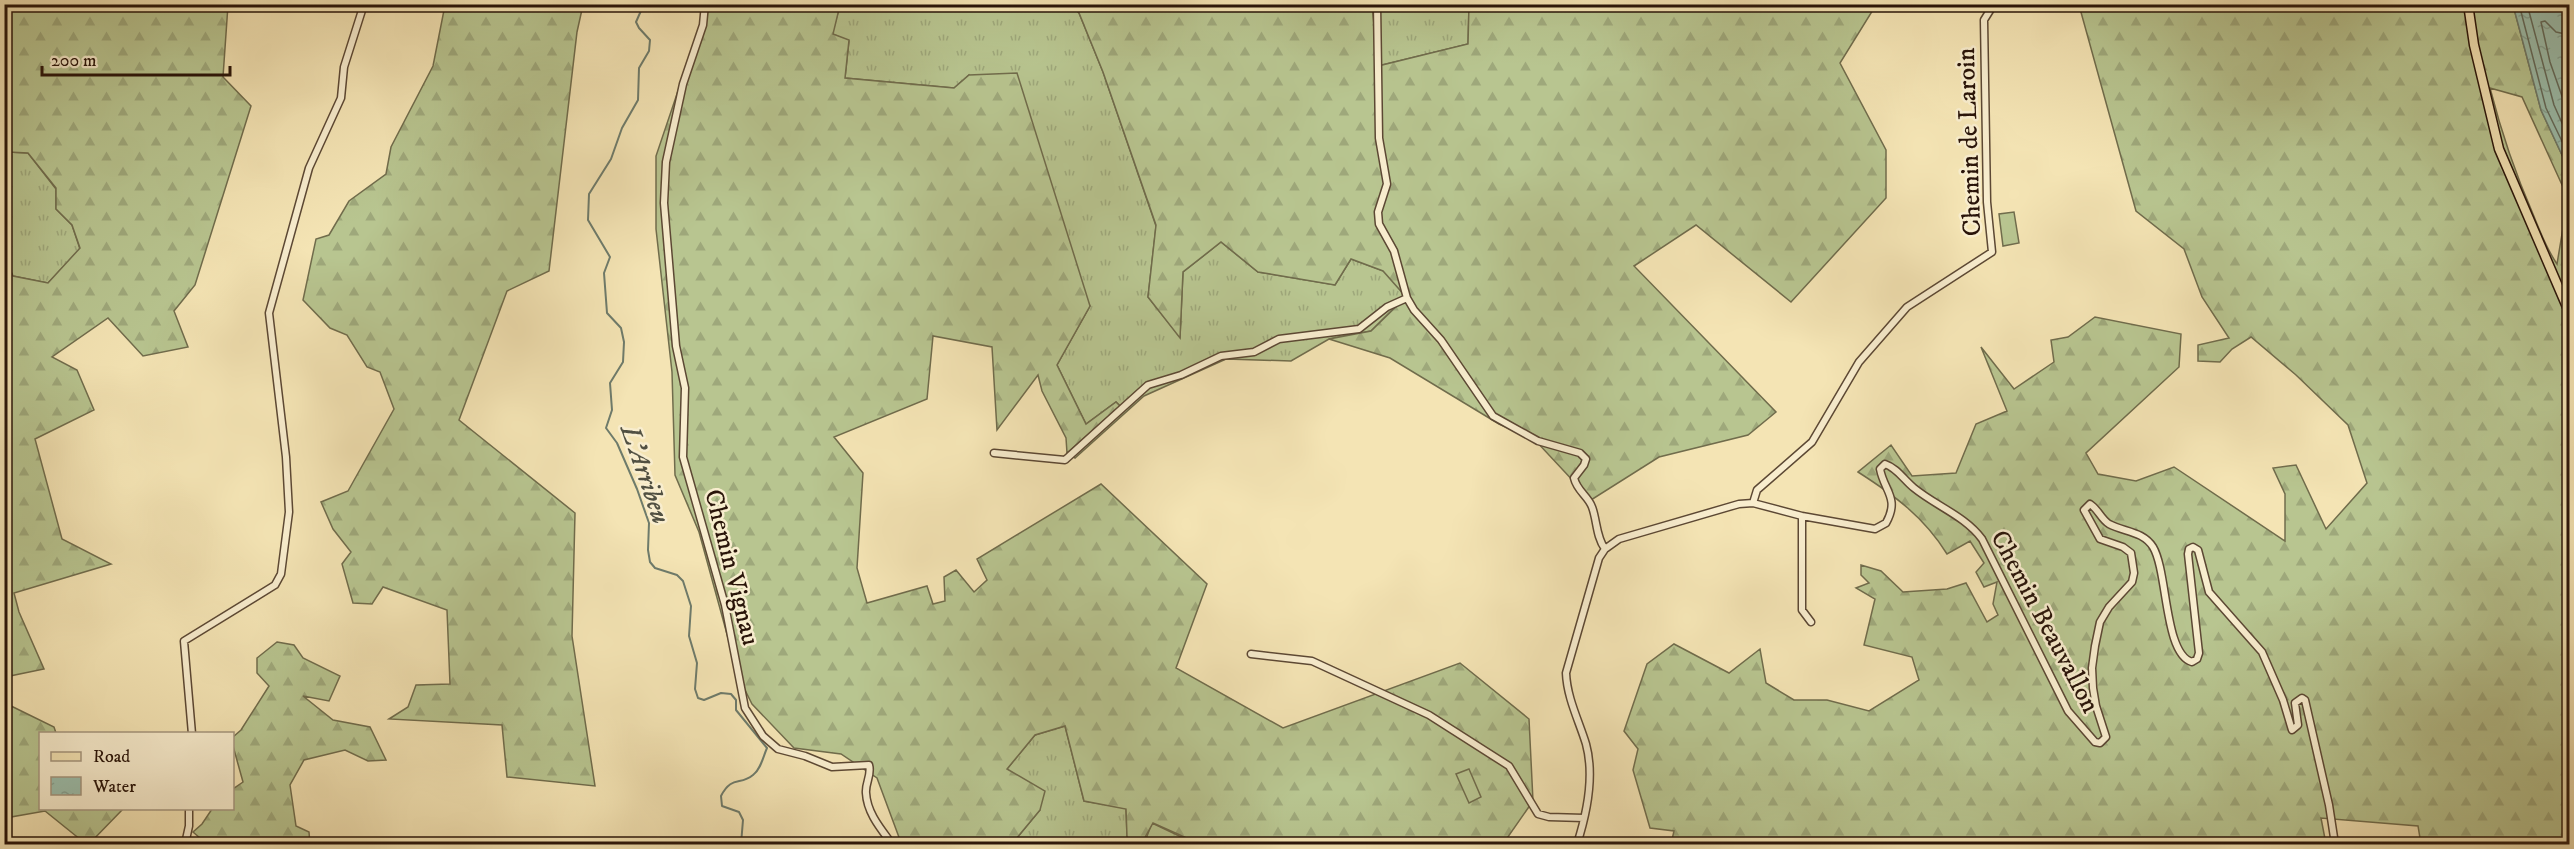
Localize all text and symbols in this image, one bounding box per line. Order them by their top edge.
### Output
scale bar [42,39,230,77]
street label: Chemin de Laroin [1950,47,1989,237]
text: 200 m [51,50,97,72]
water label: L'Arribeu [612,418,678,528]
street label: Chemin Vignau [696,486,767,649]
street label: Chemin Beauvallon [1983,525,2107,719]
legend [39,732,234,810]
text: Road [93,746,130,768]
text: Water [92,776,136,798]

